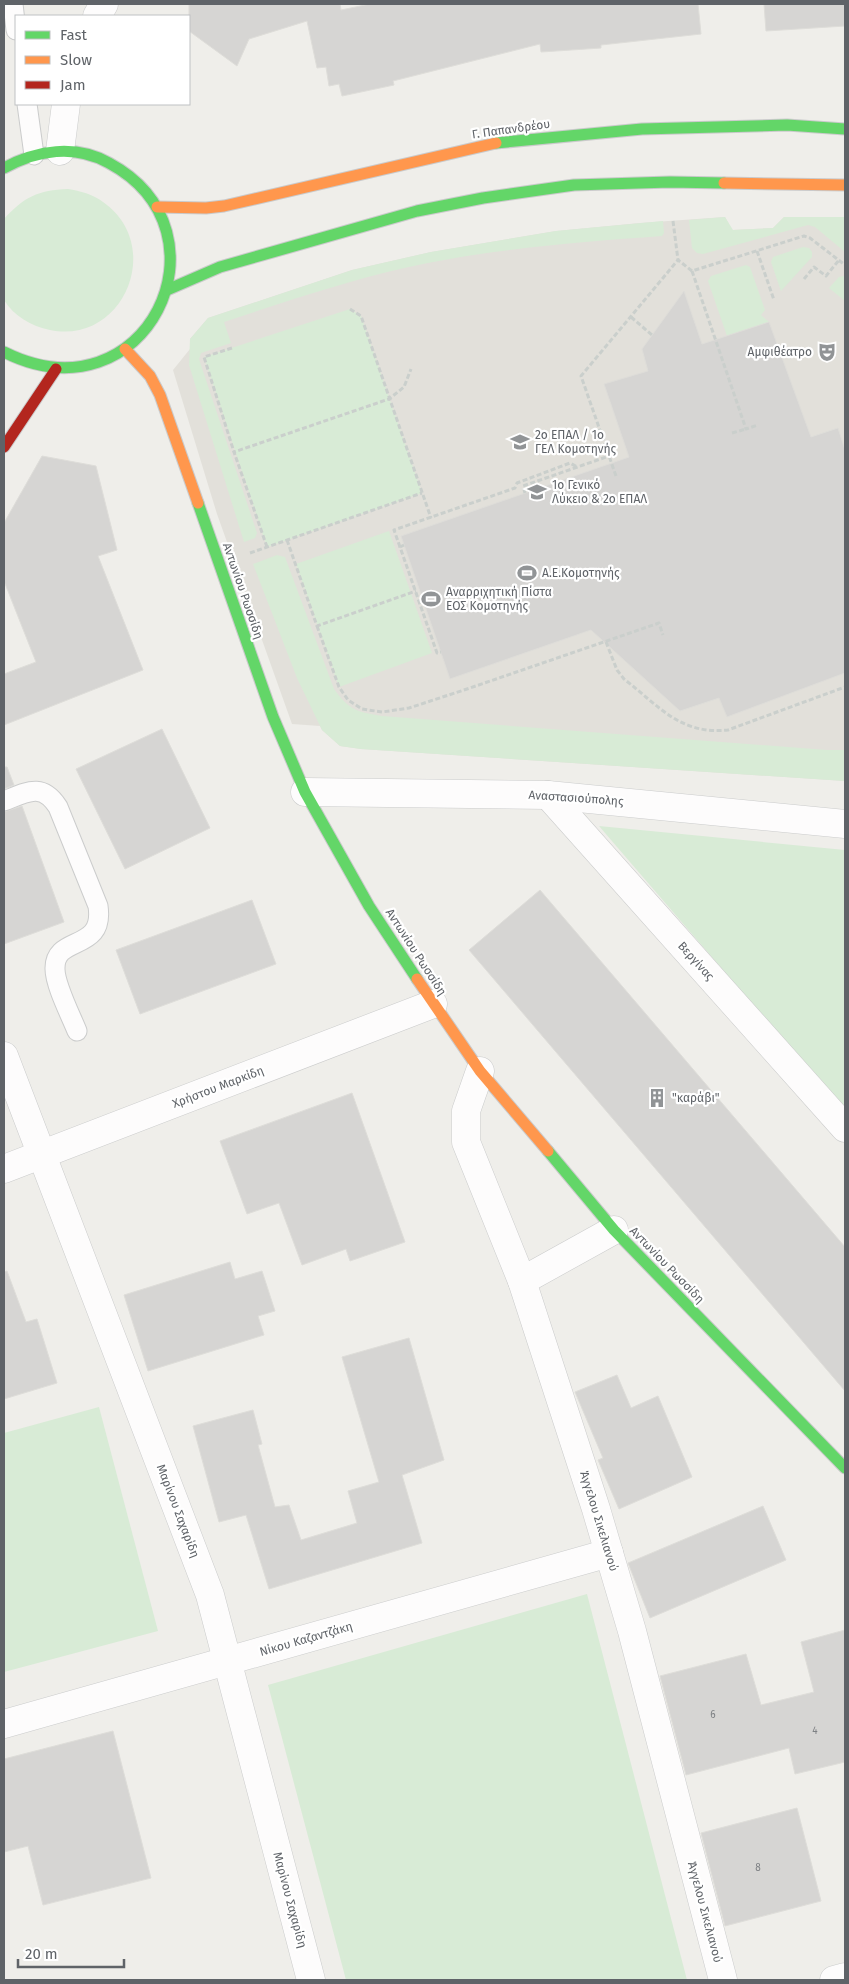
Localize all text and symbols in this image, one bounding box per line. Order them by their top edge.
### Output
legend [15,15,190,105]
text: Fast [60,26,87,44]
text: Slow [60,51,92,69]
text: Jam [60,76,86,94]
street label: Γ. Παπανδρέου [471,117,551,141]
theatre icon: Αμφιθέατρο [816,341,838,363]
place label: Αμφιθέατρο [748,345,812,359]
place label: 2ο ΕΠΑΛ / 1ο ΓΕΛ Κομοτηνής [535,428,617,456]
school or university icon: 2ο ΕΠΑΛ / 1ο ΓΕΛ Κομοτηνής [509,431,531,453]
place label: 1ο Γενικό Λύκειο & 2ο ΕΠΑΛ [552,478,647,506]
school or university icon: 1ο Γενικό Λύκειο & 2ο ΕΠΑΛ [526,481,548,503]
street label: Αντωνίου Ρωσσίδη [220,541,266,641]
sports icon: Α.Ε.Κομοτηνής [516,562,538,584]
place label: Α.Ε.Κομοτηνής [542,566,620,580]
place label: Αναρριχητική Πίστα ΕΟΣ Κομοτηνής [446,585,552,613]
sports icon: Αναρριχητική Πίστα ΕΟΣ Κομοτηνής [420,588,442,610]
street label: Αναστασιούπολης [528,788,624,808]
street label: Αντωνίου Ρωσσίδη [383,906,449,998]
street label: Βεργίνας [675,939,717,984]
street label: Χρήστου Μαρκίδη [170,1063,266,1111]
building icon: "καράβι" [646,1087,668,1109]
place label: "καράβι" [672,1091,720,1105]
street label: Αντωνίου Ρωσσίδη [627,1224,707,1306]
street label: Μαρίνου Σαχαρίδη [154,1462,202,1560]
street label: Άγγελου Σικελιανού [577,1469,621,1573]
street label: Νίκου Καζαντζάκη [258,1619,354,1659]
house number: 6 [710,1709,716,1721]
house number: 4 [812,1725,818,1737]
street label: Μαρίνου Σαχαρίδη [270,1850,310,1950]
street label: Άγγελου Σικελιανού [685,1860,725,1964]
house number: 8 [755,1862,761,1874]
scale bar [18,1936,124,1968]
text: 20 m [25,1945,58,1963]

